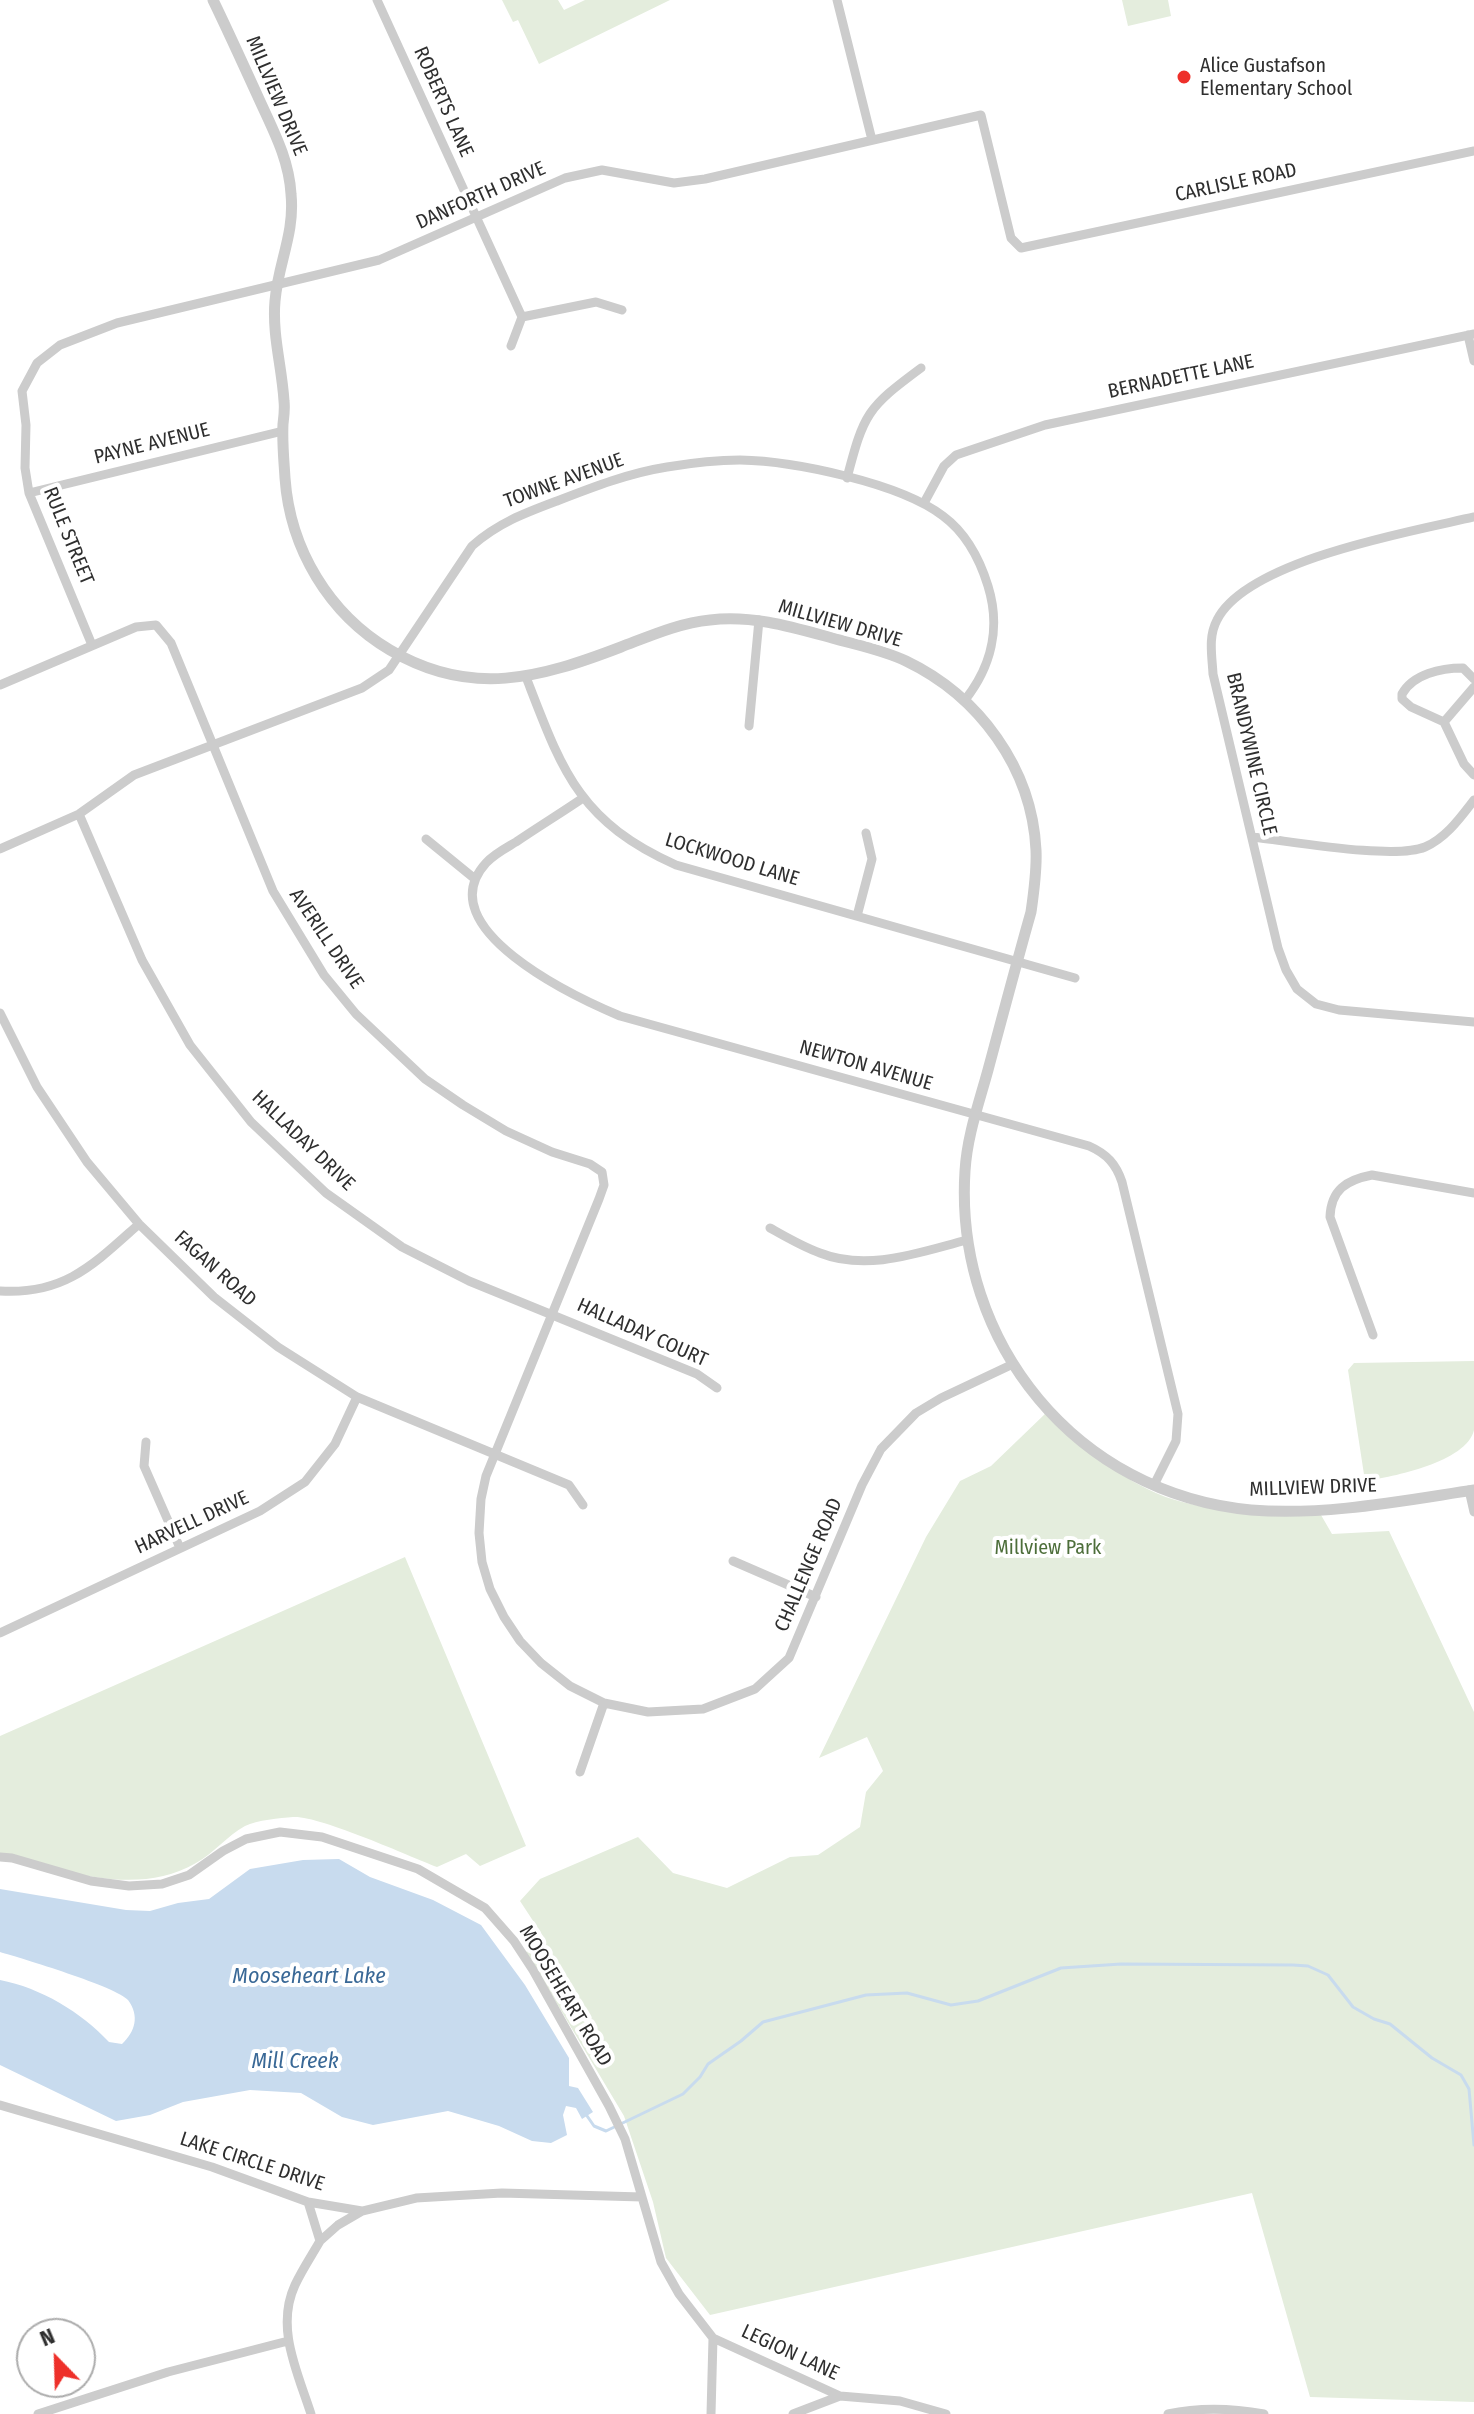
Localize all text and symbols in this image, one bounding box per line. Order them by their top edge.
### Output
street label: MILLVIEW DRIVE [240,33,312,159]
street label: ROBERTS LANE [408,43,478,161]
place label: Alice Gustafson Elementary School [1200,54,1352,101]
marker: Alice Gustafson Elementary School [1175,68,1193,86]
street label: DANFORTH DRIVE [413,157,549,235]
street label: CARLISLE ROAD [1173,158,1299,208]
street label: BERNADETTE LANE [1106,350,1256,404]
street label: PAYNE AVENUE [92,418,212,470]
street label: TOWNE AVENUE [501,448,627,514]
street label: RULE STREET [38,484,98,588]
street label: MILLVIEW DRIVE [775,595,905,653]
street label: BRANDYWINE CIRCLE [1221,670,1281,838]
street label: LOCKWOOD LANE [662,828,802,892]
street label: AVERILL DRIVE [284,884,368,994]
street label: NEWTON AVENUE [797,1036,935,1096]
street label: HALLADAY DRIVE [247,1086,359,1196]
street label: FAGAN ROAD [169,1226,261,1312]
street label: HALLADAY COURT [573,1293,711,1373]
street label: MILLVIEW DRIVE [1249,1474,1377,1502]
street label: HARVELL DRIVE [131,1486,253,1560]
street label: CHALLENGE ROAD [770,1495,848,1635]
park label: Millview Park [995,1536,1101,1560]
street label: MOOSEHEART ROAD [513,1921,617,2071]
water label: Mooseheart Lake [232,1964,386,1990]
water label: Mill Creek [251,2049,339,2075]
street label: LAKE CIRCLE DRIVE [177,2127,327,2197]
north arrow [16,2318,96,2398]
street label: LEGION LANE [737,2320,843,2386]
text: N [36,2322,59,2352]

